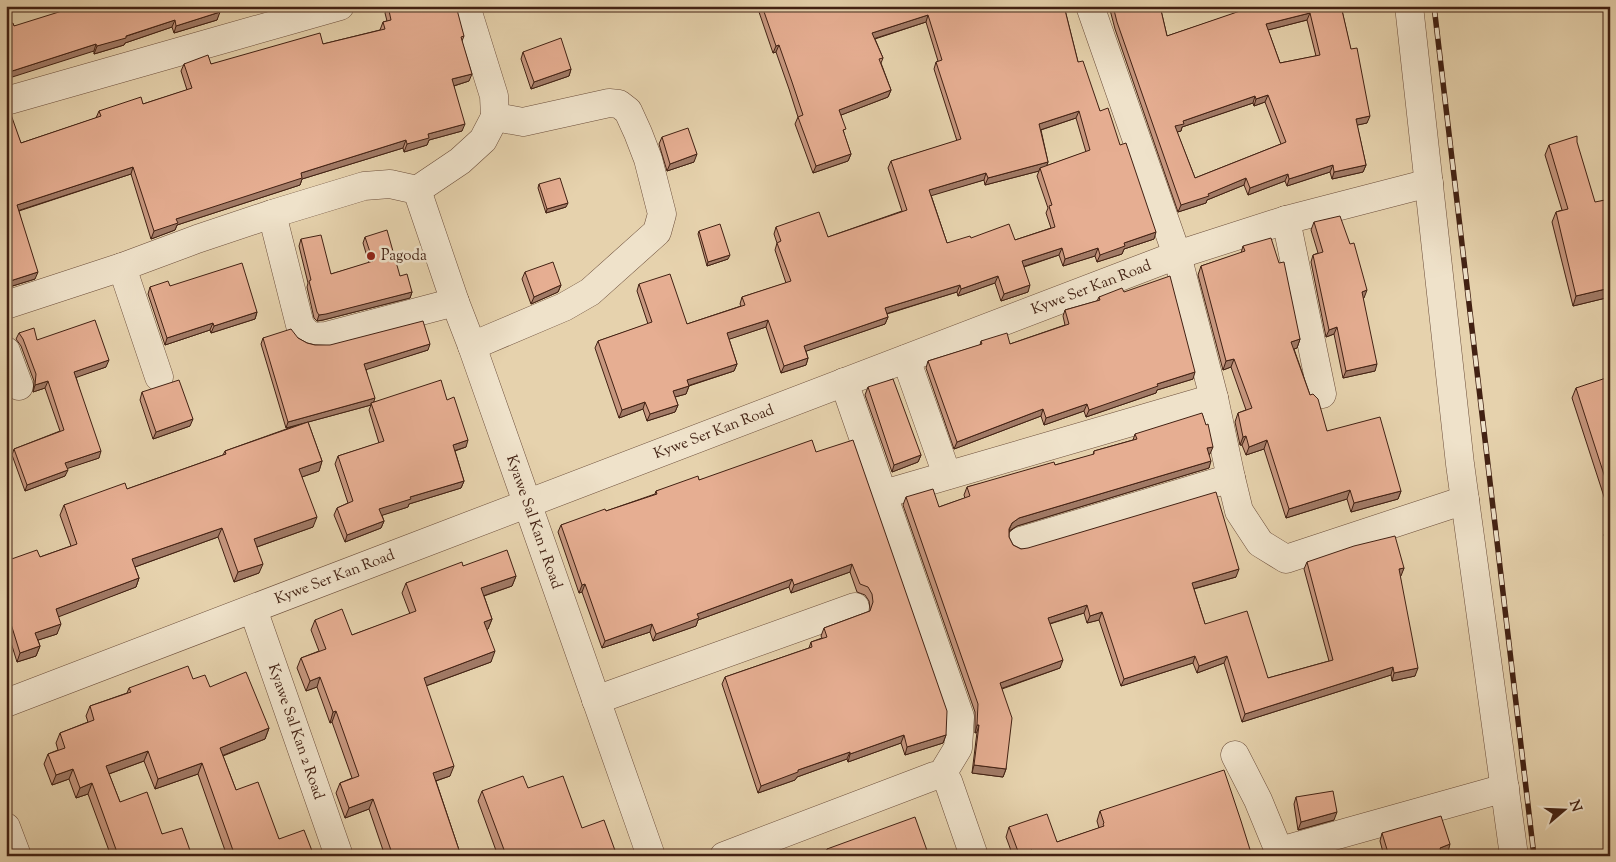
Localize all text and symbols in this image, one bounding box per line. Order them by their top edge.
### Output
place label: Pagoda [381,246,427,267]
marker: Pagoda [365,250,377,262]
street label: Kywe Ser Kan Road [1028,255,1155,320]
street label: Kywe Ser Kan Road [651,399,777,465]
street label: Kyawe Sal Kan 1 Road [501,452,567,592]
street label: Kywe Ser Kan Road [272,545,398,610]
street label: Kyawe Sal Kan 2 Road [262,661,329,803]
north arrow [1538,784,1588,834]
text: N [1563,798,1586,815]

